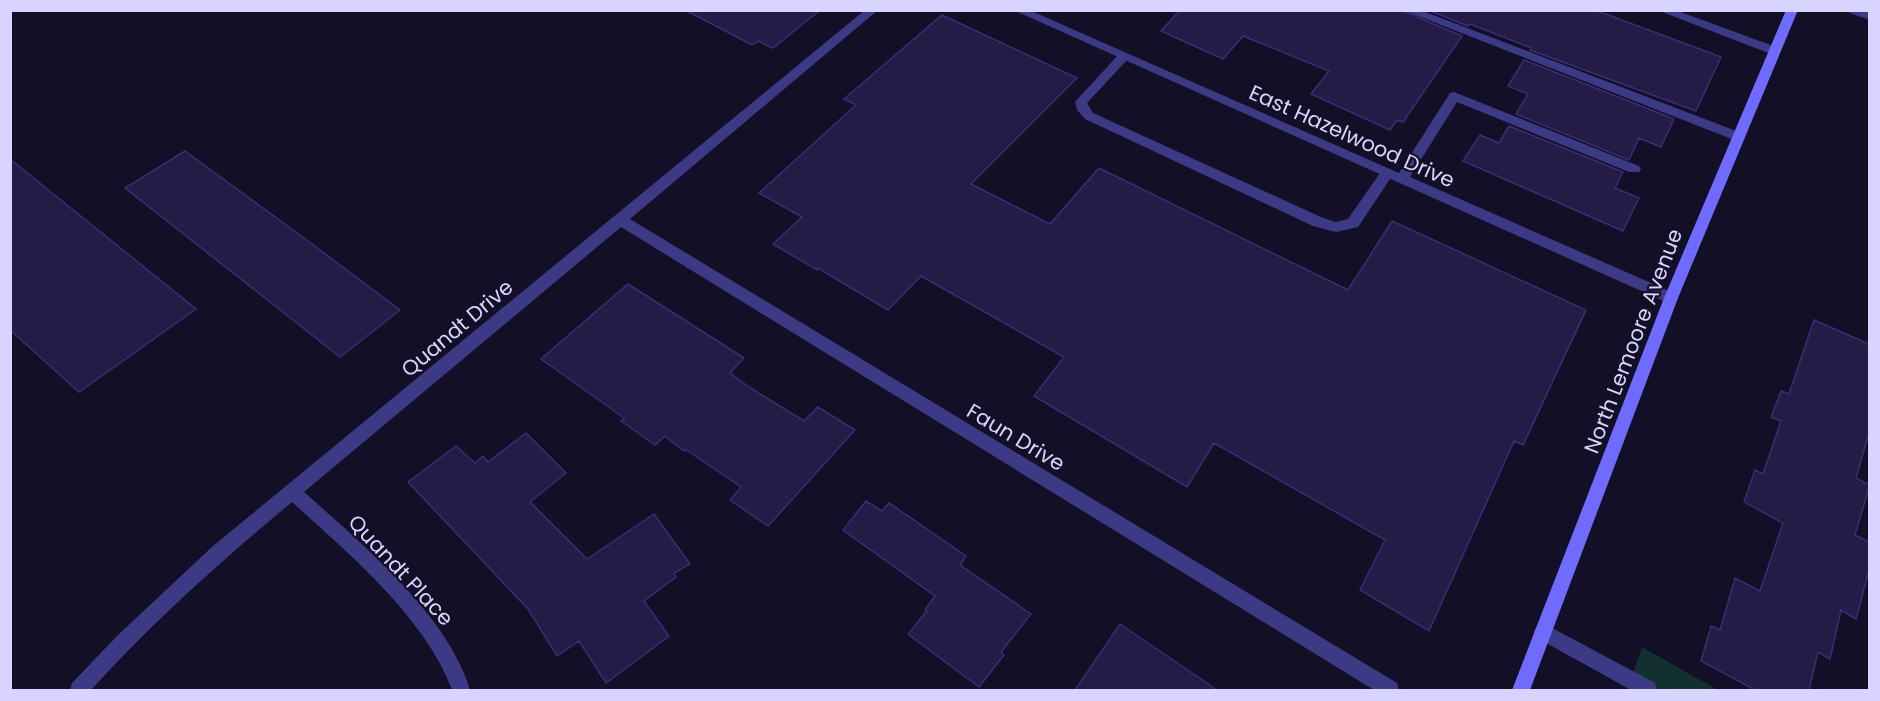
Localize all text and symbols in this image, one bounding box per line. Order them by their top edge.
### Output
street label: East Hazelwood Drive [1245,78,1459,194]
street label: North Lemoore Avenue [1577,224,1689,458]
street label: Quandt Drive [395,273,519,383]
street label: Faun Drive [961,396,1071,478]
street label: Quandt Place [342,508,460,632]

